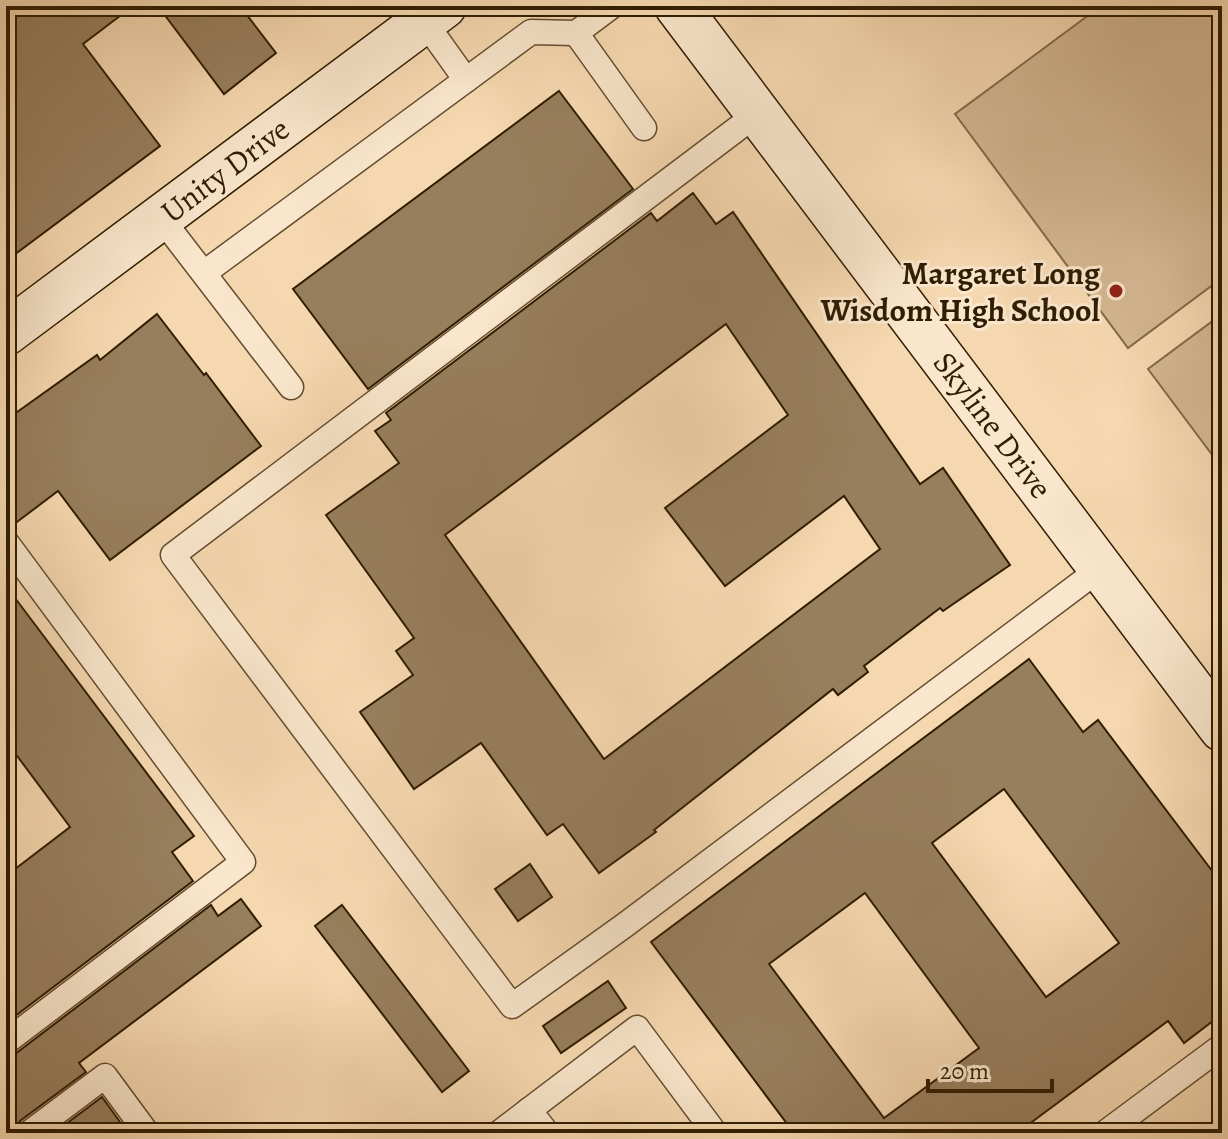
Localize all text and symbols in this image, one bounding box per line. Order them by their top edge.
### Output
street label: Unity Drive [152,107,298,233]
place label: Margaret Long Wisdom High School [820,251,1101,332]
marker: Margaret Long Wisdom High School [1107,282,1125,300]
street label: Skyline Drive [923,342,1063,508]
scale bar [928,1043,1052,1093]
text: 20 m [940,1055,989,1087]

